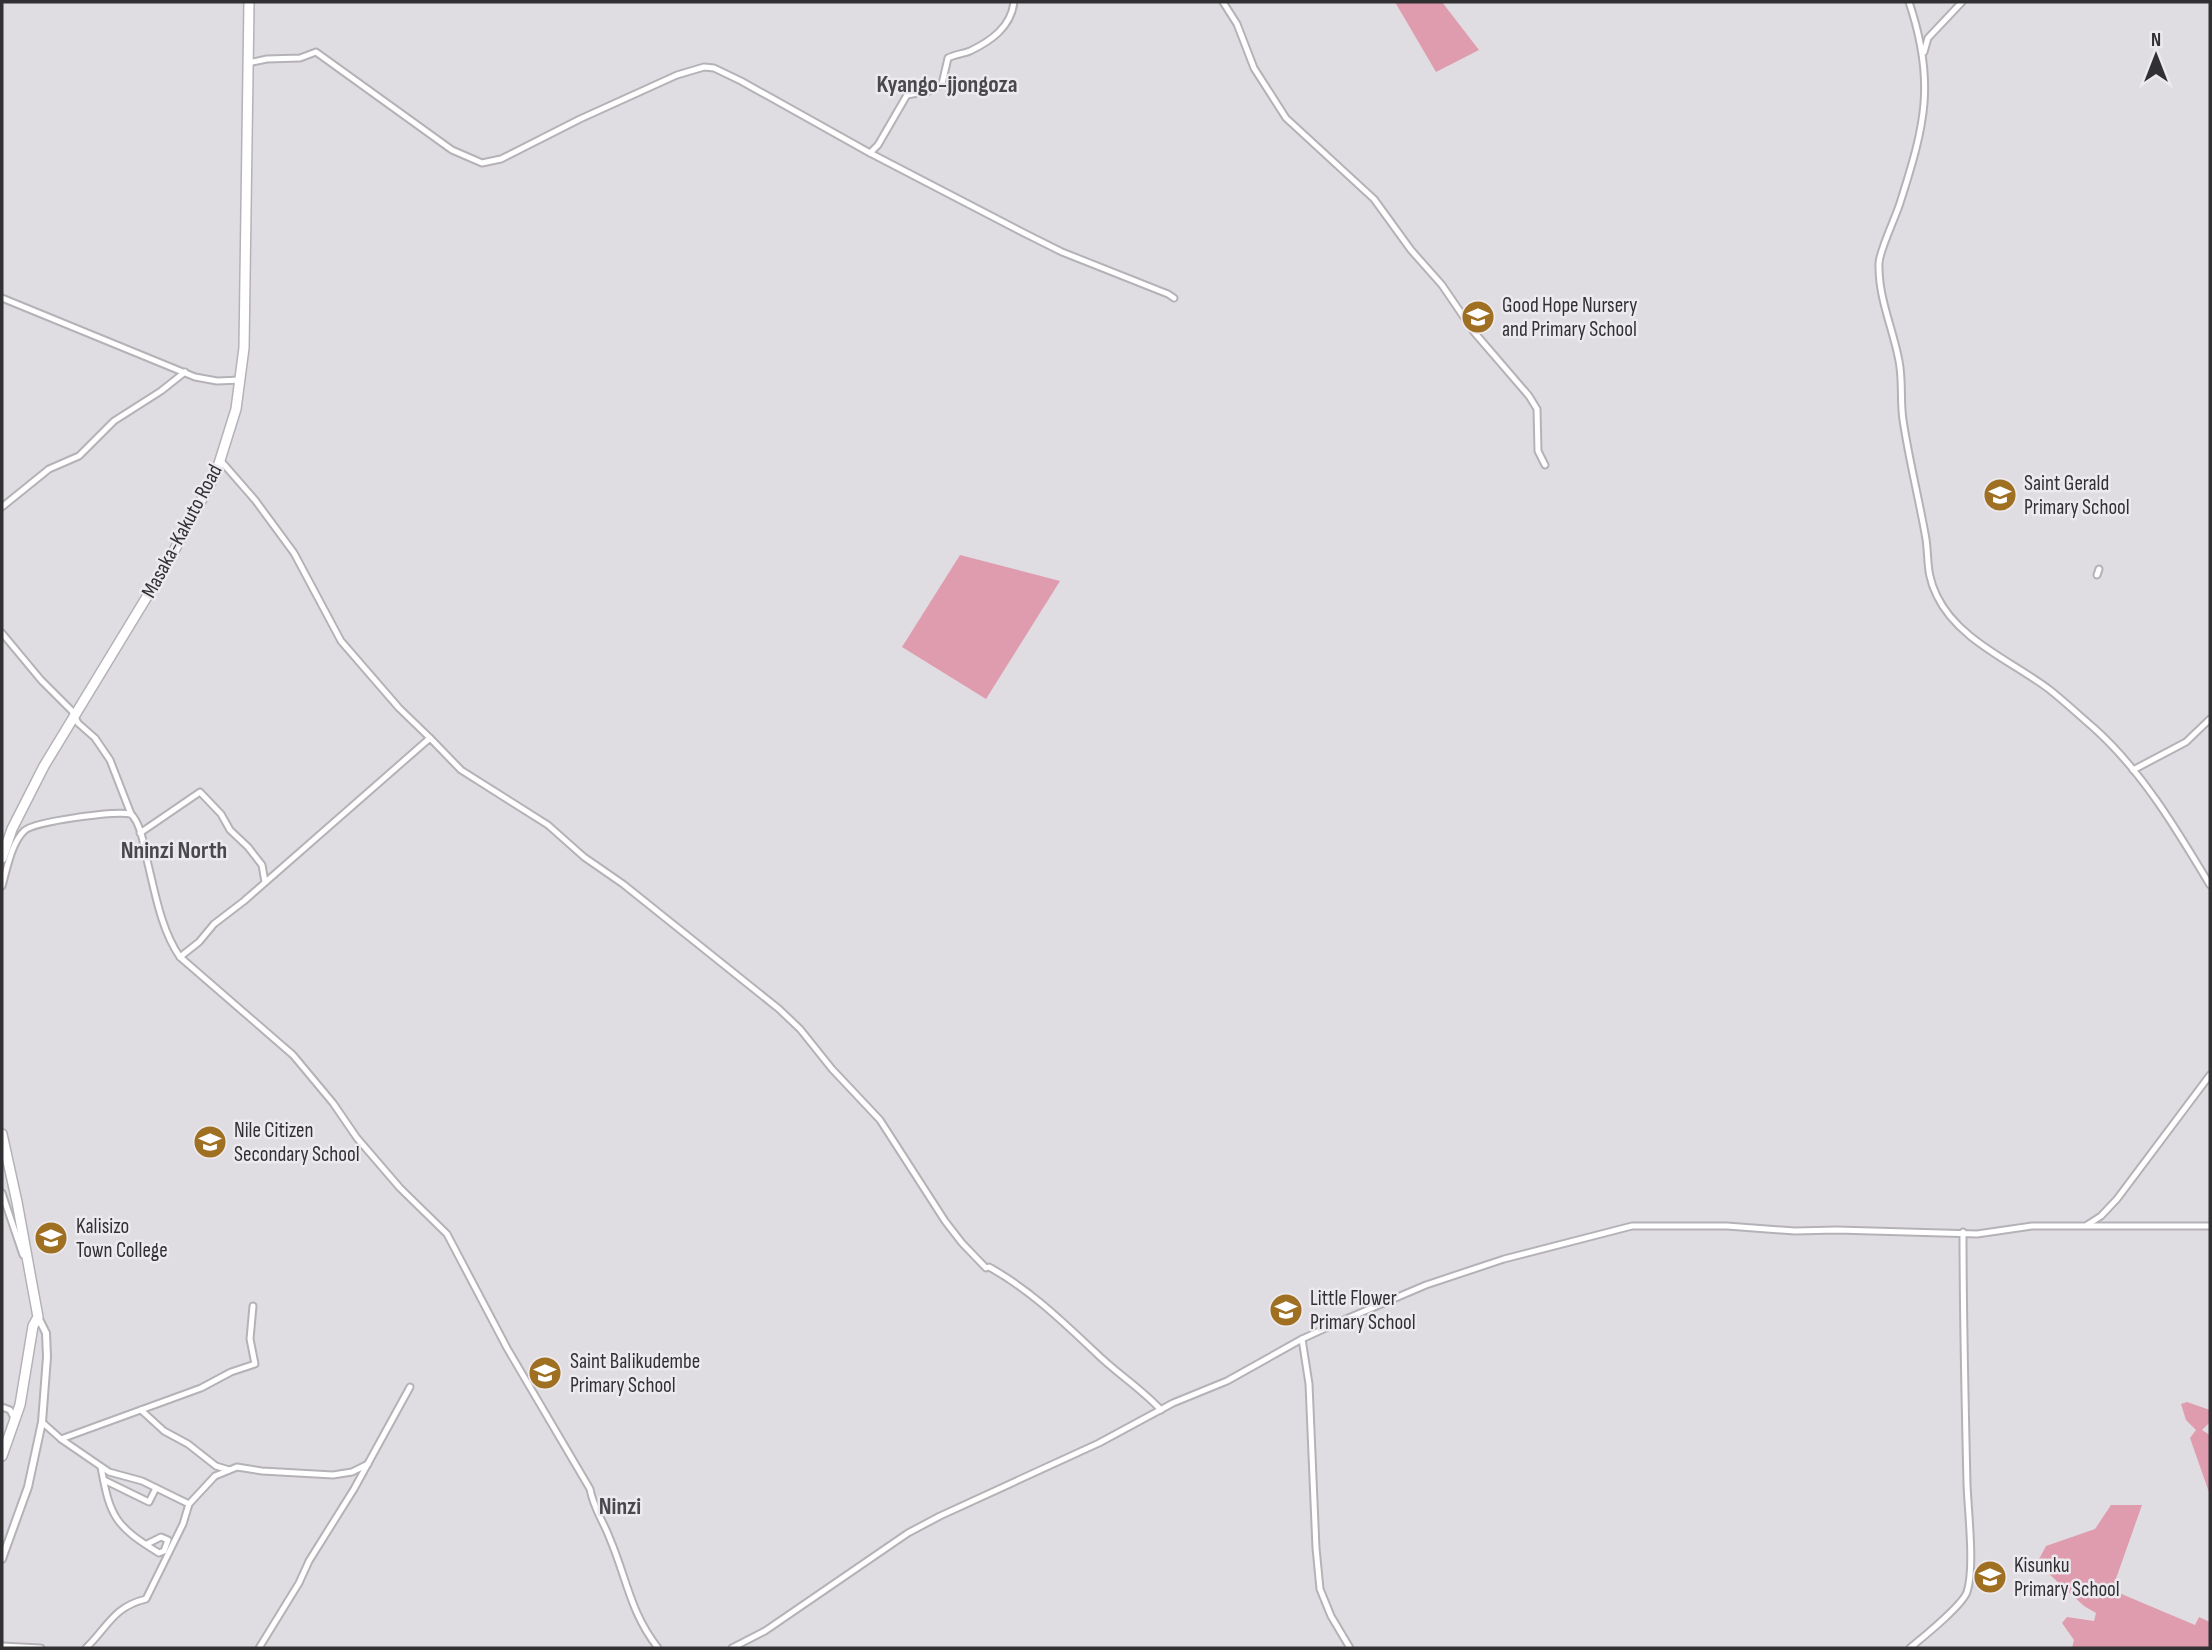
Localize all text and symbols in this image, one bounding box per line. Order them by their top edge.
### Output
north arrow [2121,21,2191,91]
text: N [2151,29,2161,52]
district label: Kyango-jjongoza [876,70,1018,99]
place label: Good Hope Nursery and Primary School [1502,293,1637,342]
school or university icon: Good Hope Nursery and Primary School [1459,298,1497,336]
street label: Masaka-Kakuto Road [136,460,228,602]
place label: Saint Gerald Primary School [2024,471,2130,520]
school or university icon: Saint Gerald Primary School [1981,476,2019,514]
district label: Nninzi North [121,836,227,865]
place label: Nile Citizen Secondary School [234,1118,360,1167]
school or university icon: Nile Citizen Secondary School [191,1123,229,1161]
place label: Kalisizo Town College [76,1214,168,1263]
school or university icon: Kalisizo Town College [32,1219,70,1257]
place label: Little Flower Primary School [1310,1286,1416,1335]
school or university icon: Little Flower Primary School [1267,1291,1305,1329]
place label: Saint Balikudembe Primary School [570,1349,700,1398]
school or university icon: Saint Balikudembe Primary School [526,1354,564,1392]
district label: Ninzi [599,1492,641,1521]
place label: Kisunku Primary School [2014,1553,2120,1602]
school or university icon: Kisunku Primary School [1971,1558,2009,1596]

